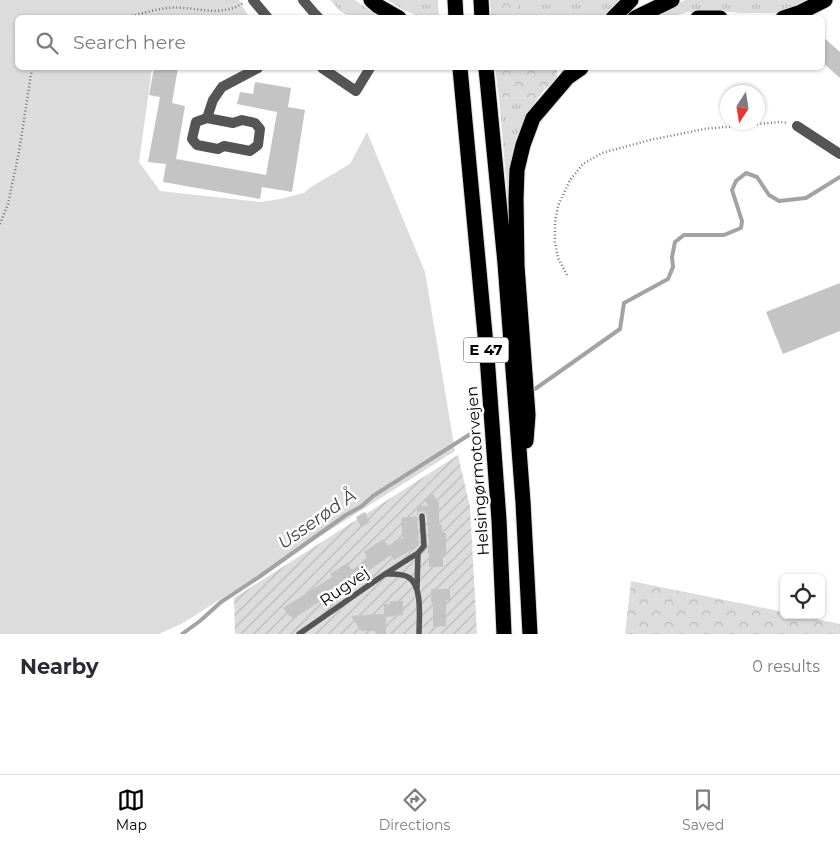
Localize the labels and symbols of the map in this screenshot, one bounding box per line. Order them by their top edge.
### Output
north arrow [720,85,765,130]
road number: E 47 [464,338,508,362]
street label: Helsingørmotorvejen [462,386,493,556]
water label: Usserød Å [273,483,360,554]
street label: Rugvej [316,563,373,610]

